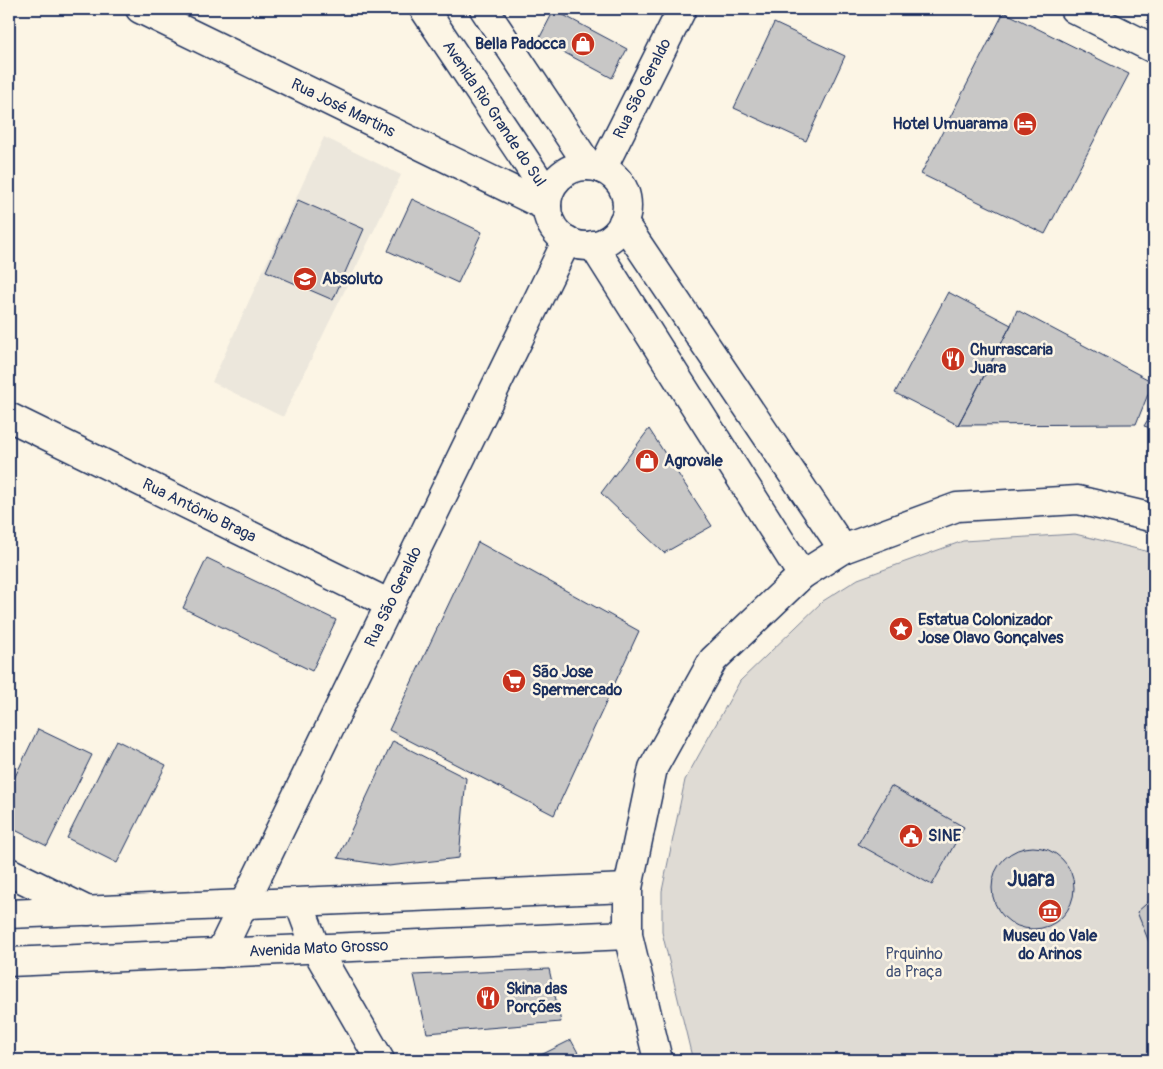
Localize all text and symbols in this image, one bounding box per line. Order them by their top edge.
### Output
shop icon: Bella Padocca [570,31,596,57]
place label: Bella Padocca [475,34,567,54]
street label: Rua São Geraldo [609,35,676,142]
street label: Avenida Rio Grande do Sul [438,37,550,191]
street label: Rua José Martins [288,74,399,142]
hotel icon: Hotel Umuarama [1012,111,1038,137]
place label: Hotel Umuarama [893,114,1009,134]
school or university icon: Absoluto [292,266,318,292]
place label: Absoluto [322,269,383,289]
place label: Churrascaria Juara [970,340,1054,378]
restaurant icon: Churrascaria Juara [940,346,966,372]
shop icon: Agrovale [634,448,660,474]
place label: Agrovale [664,451,724,471]
street label: Rua Antônio Braga [139,474,260,547]
street label: Rua São Geraldo [360,543,426,651]
place label: Estatua Colonizador Jose Olavo Gonçalves [918,610,1064,648]
place icon: Estatua Colonizador Jose Olavo Gonçalves [888,616,914,642]
place label: São Jose Spermercado [532,662,622,700]
supermarket icon: São Jose Spermercado [501,668,527,694]
public building icon: SINE [898,823,924,849]
place label: SINE [928,826,962,846]
district label: Juara [1007,866,1055,893]
museum icon: Museu do Vale do Arinos [1037,898,1063,924]
place label: Museu do Vale do Arinos [1003,926,1098,964]
street label: Avenida Mato Grosso [249,935,389,962]
park label: Prquinho da Praça [885,944,943,982]
place label: Skina das Porções [506,979,568,1017]
restaurant icon: Skina das Porções [475,985,501,1011]

